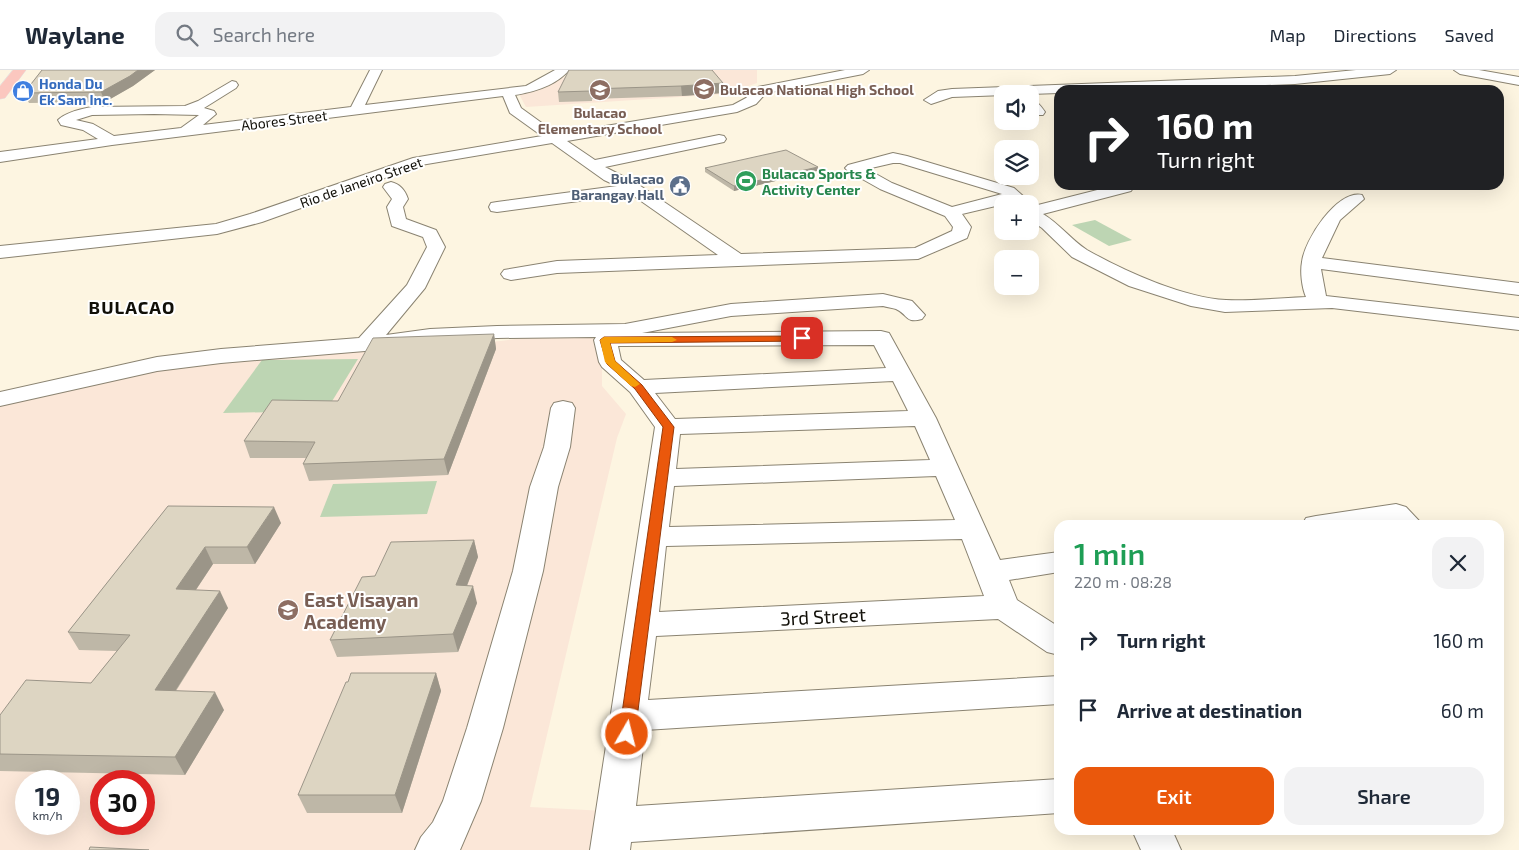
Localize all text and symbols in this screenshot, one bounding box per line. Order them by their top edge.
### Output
search box [155,12,505,57]
text: Waylane [25,20,125,49]
icon: search [173,21,201,49]
text: Search here [213,23,315,46]
text: Map [1269,24,1306,46]
text: Directions [1334,24,1417,46]
text: Saved [1445,24,1494,46]
place label: Honda Du Ek Sam Inc. [39,75,112,108]
school or university icon: Bulacao National High School [692,77,716,101]
school or university icon: Bulacao Elementary School [588,78,612,102]
shop icon: Honda Du Ek Sam Inc. [11,79,35,103]
place label: Bulacao National High School [720,81,914,98]
map controls [994,85,1039,295]
button: sound [994,85,1039,130]
place label: Bulacao Elementary School [538,104,663,137]
text: 160 m [1157,104,1253,146]
icon: right [1074,105,1139,170]
street label: Abores Street [240,106,328,134]
button: layers [994,140,1039,185]
text: Turn right [1157,146,1255,172]
street label: Rio de Janeiro Street [297,153,425,211]
place label: Bulacao Sports & Activity Center [762,165,876,198]
sports icon: Bulacao Sports & Activity Center [734,169,758,193]
place label: Bulacao Barangay Hall [571,170,664,203]
public building icon: Bulacao Barangay Hall [668,174,692,198]
button: + [994,195,1039,240]
button: − [994,250,1039,295]
district label: BULACAO [89,296,175,318]
pin [781,317,823,359]
icon: arrive [788,324,816,352]
text: 1 min [1074,535,1145,571]
button: close [1432,537,1484,589]
text: 220 m · 08:28 [1074,572,1172,591]
place label: East Visayan Academy [304,588,418,634]
school or university icon: East Visayan Academy [276,598,300,622]
street label: 3rd Street [779,602,867,630]
icon: right [1074,626,1102,654]
text: Turn right [1117,629,1205,652]
text: 160 m [1433,629,1484,652]
icon: arrive [1074,696,1102,724]
text: Arrive at destination [1117,699,1302,722]
text: 60 m [1441,699,1484,722]
position arrow [600,707,652,759]
button: Exit [1074,767,1274,825]
button: Share [1284,767,1484,825]
speed limit sign: 30 [90,770,155,835]
text: 19 [35,781,60,811]
text: km/h [33,808,62,822]

